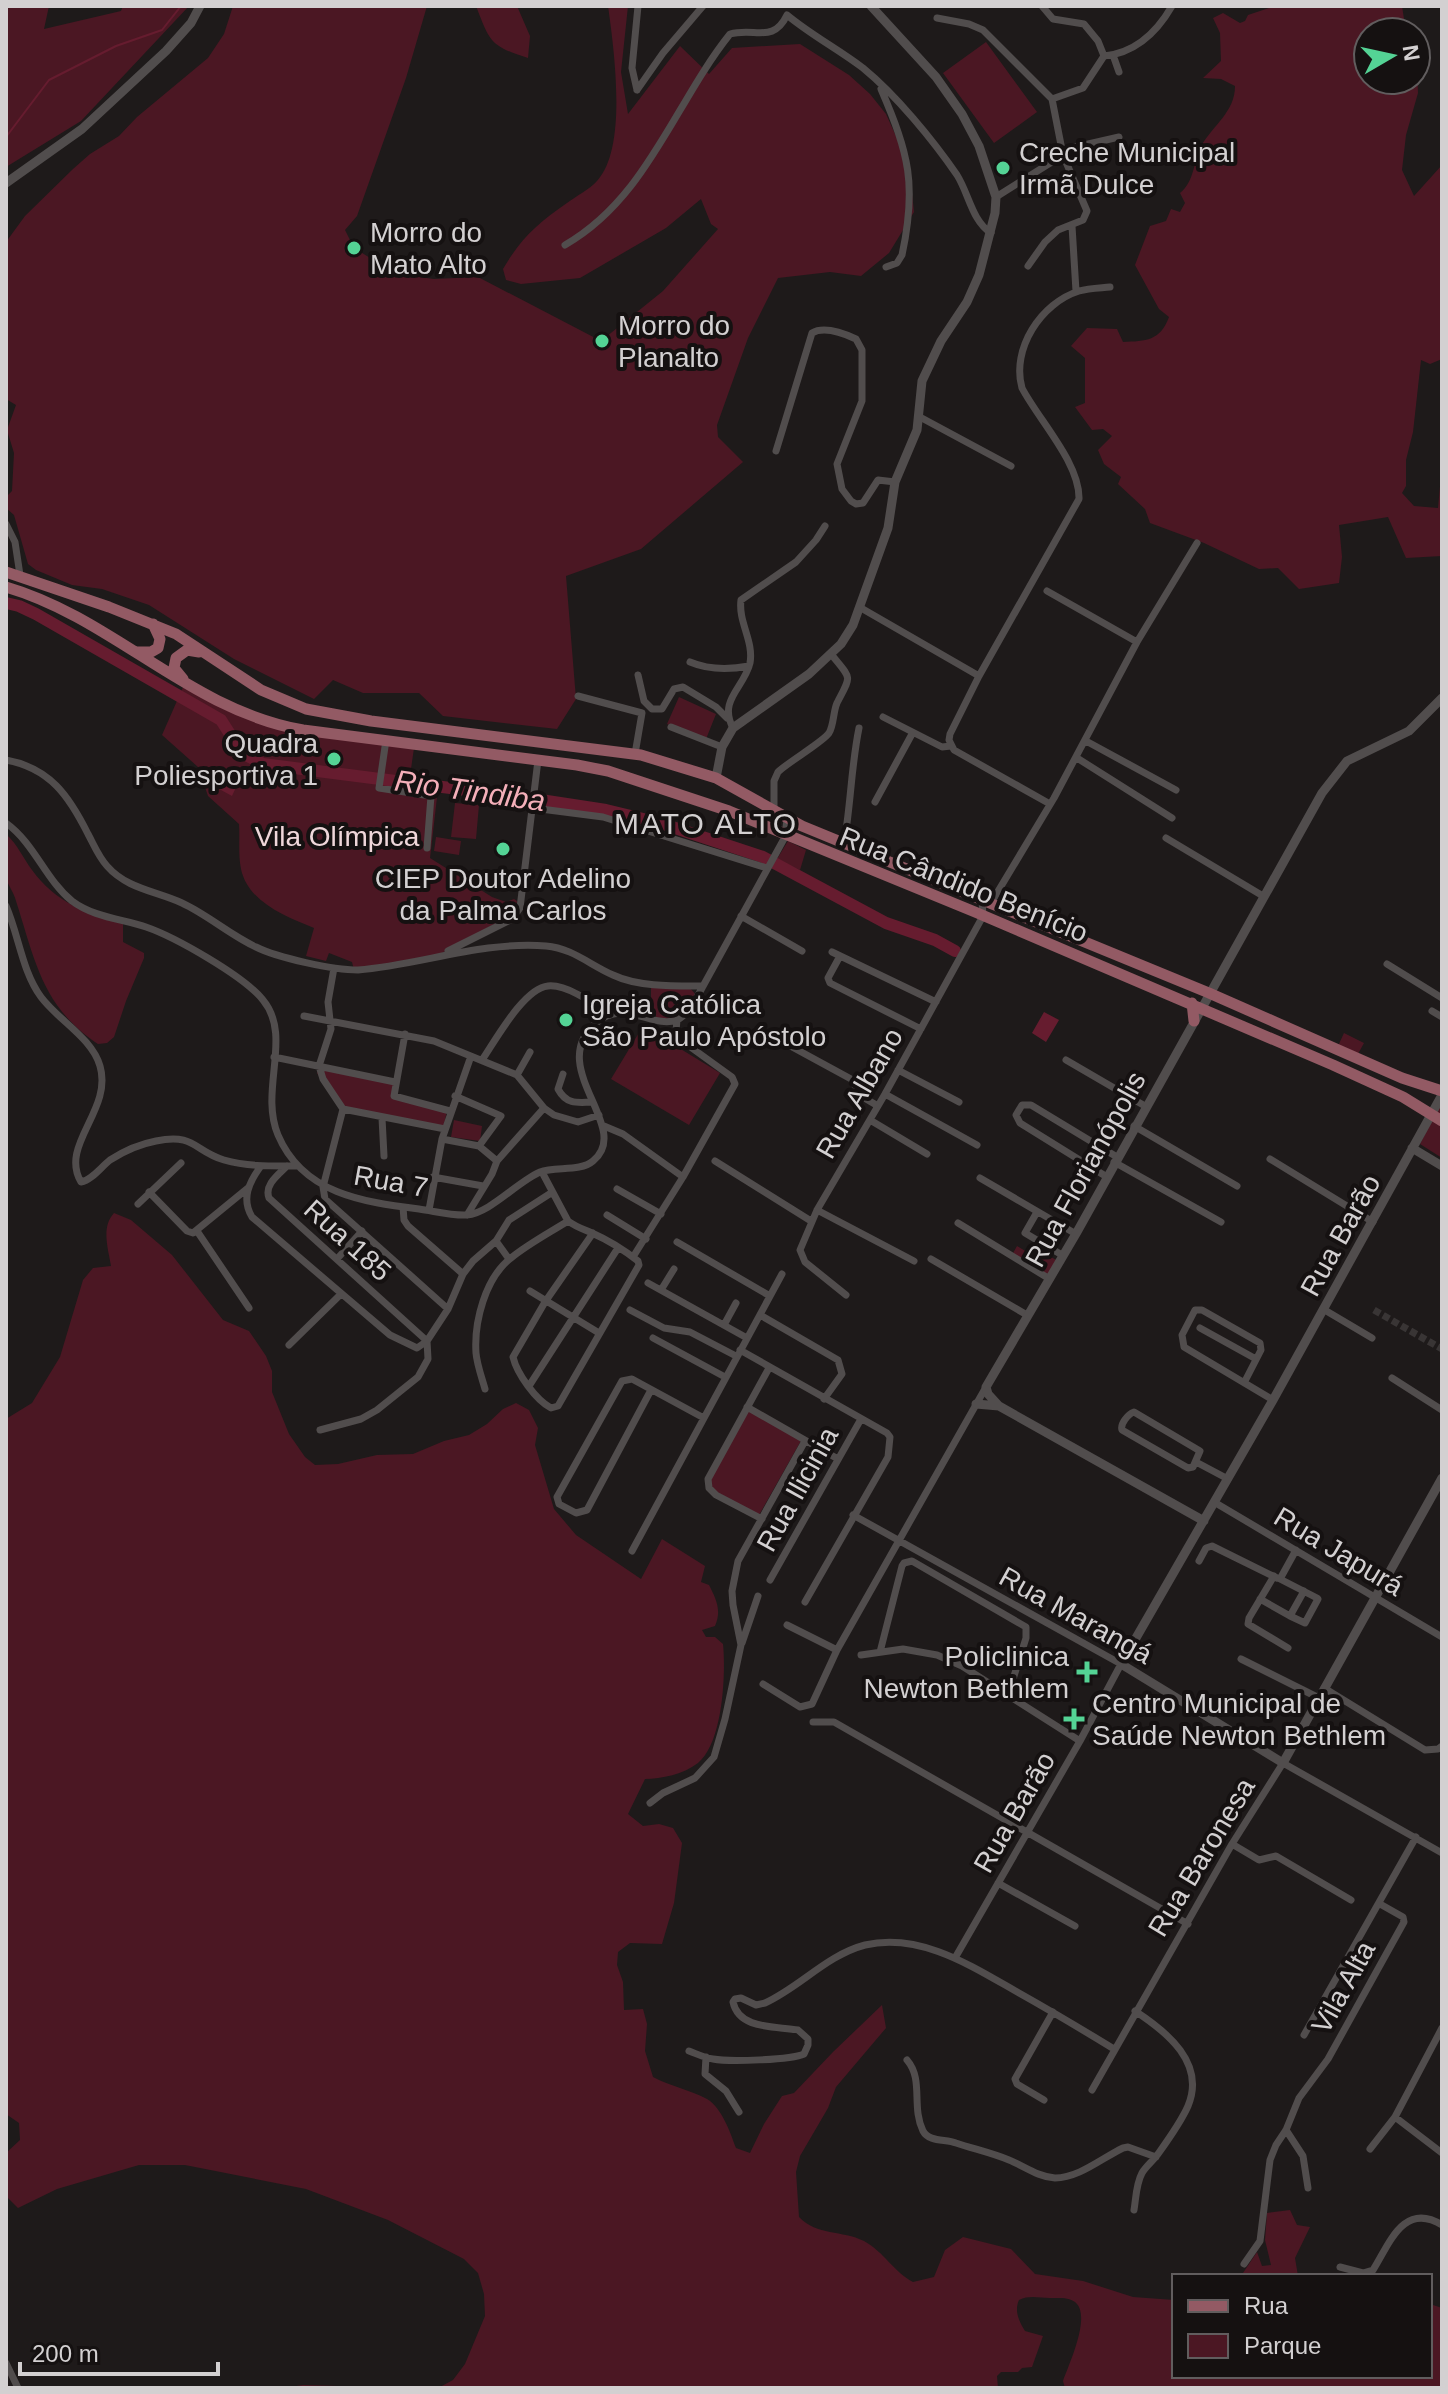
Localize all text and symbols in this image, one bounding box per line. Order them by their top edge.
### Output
north arrow [1352,16,1432,96]
text: N [1398,43,1425,63]
place label: Creche Municipal Irmã Dulce [1019,137,1235,200]
marker: Creche Municipal Irmã Dulce [994,159,1012,177]
place label: Morro do Mato Alto [370,217,487,280]
marker: Morro do Mato Alto [345,239,363,257]
place label: Morro do Planalto [618,310,730,373]
marker: Morro do Planalto [593,332,611,350]
place label: Quadra Poliesportiva 1 [134,728,318,791]
marker: Quadra Poliesportiva 1 [325,750,343,768]
water label: Rio Tindiba [393,764,547,817]
district label: MATO ALTO [614,807,798,840]
park label: Vila Olímpica [255,821,420,852]
street label: Rua Cândido Benício [835,821,1092,948]
marker: CIEP Doutor Adelino da Palma Carlos [494,840,512,858]
place label: CIEP Doutor Adelino da Palma Carlos [375,863,631,926]
place label: Igreja Católica São Paulo Apóstolo [582,989,826,1052]
marker: Igreja Católica São Paulo Apóstolo [557,1011,575,1029]
street label: Rua Albano [810,1023,909,1164]
street label: Rua Florianópolis [1019,1066,1152,1272]
street label: Rua 7 [351,1160,430,1203]
street label: Rua Barão [1294,1169,1386,1301]
street label: Rua 185 [298,1193,397,1287]
street label: Rua Ilicinia [751,1421,844,1557]
street label: Rua Japurá [1269,1501,1409,1602]
street label: Rua Marangá [994,1561,1158,1670]
place label: Policlinica Newton Bethlem [864,1641,1069,1704]
marker: Policlinica Newton Bethlem [1076,1661,1098,1683]
place label: Centro Municipal de Saúde Newton Bethlem [1092,1688,1386,1751]
marker: Centro Municipal de Saúde Newton Bethlem [1063,1708,1085,1730]
street label: Rua Barão [968,1747,1061,1878]
street label: Rua Baronesa [1142,1772,1261,1942]
street label: Vila Alta [1305,1935,1382,2039]
legend [1172,2274,1432,2378]
text: Rua [1244,2292,1289,2319]
scale bar [20,2326,218,2376]
text: Parque [1244,2332,1321,2359]
text: 200 m [32,2340,99,2367]

